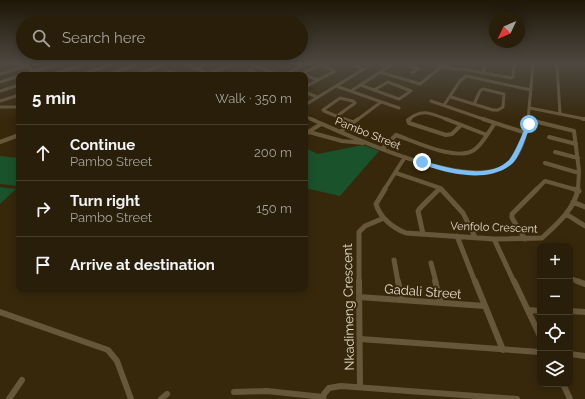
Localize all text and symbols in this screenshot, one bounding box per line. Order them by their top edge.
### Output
north arrow [489,12,525,48]
search box [16,16,308,60]
icon: search [30,27,52,49]
text: Search here [62,29,145,47]
text: 5 min [32,88,76,108]
text: Walk · 350 m [215,91,292,106]
street label: Pambo Street [333,114,403,153]
route start [520,115,538,133]
text: Continue [70,136,135,154]
icon: ahead [32,142,54,164]
text: 200 m [254,145,292,160]
route end [413,153,431,171]
text: Pambo Street [70,154,152,169]
text: Turn right [70,192,140,210]
icon: right [32,198,54,220]
text: 150 m [256,201,292,216]
text: Pambo Street [70,210,152,225]
street label: Venfolo Crescent [450,219,538,236]
street label: Nkadimeng Crescent [340,243,357,371]
map controls [537,243,573,387]
button: + [537,243,573,279]
icon: arrive [32,254,54,276]
text: Arrive at destination [70,256,215,274]
button: − [537,279,573,315]
street label: Gadali Street [384,281,463,302]
button: locate [537,315,573,351]
button: layers [537,351,573,387]

